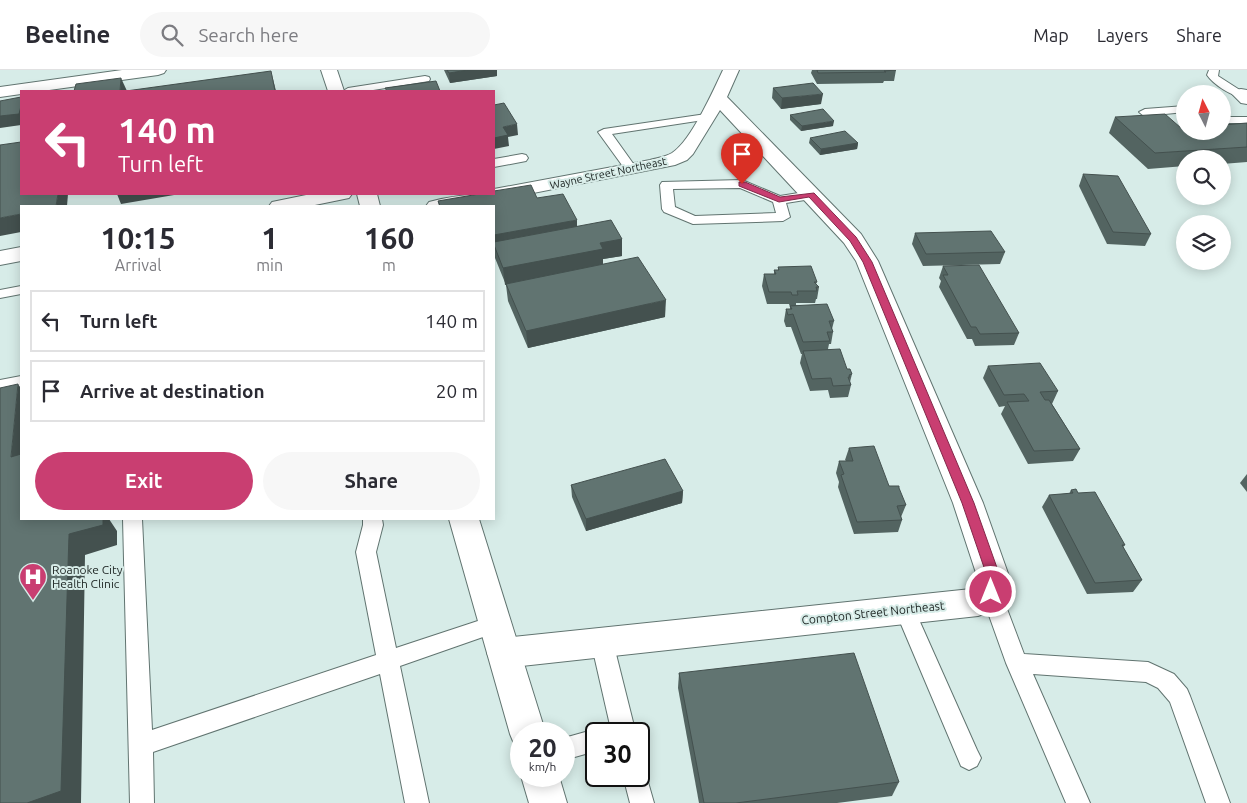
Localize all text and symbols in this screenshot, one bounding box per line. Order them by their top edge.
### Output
search box [140,12,490,57]
text: Beeline [25,21,110,48]
icon: search [158,21,186,49]
text: Search here [198,24,299,46]
text: Map [1033,25,1069,45]
text: Layers [1097,25,1148,45]
text: Share [1176,25,1222,45]
north arrow [1176,85,1231,140]
map controls [1176,85,1231,270]
icon: left [35,110,100,175]
text: 140 m [118,110,216,150]
pin [721,133,763,184]
icon: arrive [728,140,756,168]
button: search [1176,150,1231,205]
text: Turn left [118,151,203,176]
street label: Wayne Street Northeast [549,155,668,191]
button: layers [1176,215,1231,270]
text: 10:15 [101,221,176,255]
text: 1 [261,221,278,255]
text: 160 [364,221,414,255]
text: Arrival [115,256,161,274]
text: min [256,256,283,274]
text: m [382,256,396,274]
icon: left [37,307,65,335]
text: Turn left [80,310,158,332]
text: 140 m [425,310,478,332]
icon: arrive [37,377,65,405]
text: Arrive at destination [80,380,265,402]
text: 20 m [436,380,478,402]
button: Exit [35,452,253,510]
button: Share [263,452,480,510]
hospital icon: Roanoke City Health Clinic [18,562,48,601]
place label: Roanoke City Health Clinic [52,563,123,590]
position arrow [964,565,1016,617]
street label: Compton Street Northeast [801,598,945,626]
speed limit sign: 30 [585,722,650,787]
text: 20 [528,734,557,762]
text: km/h [529,760,556,773]

